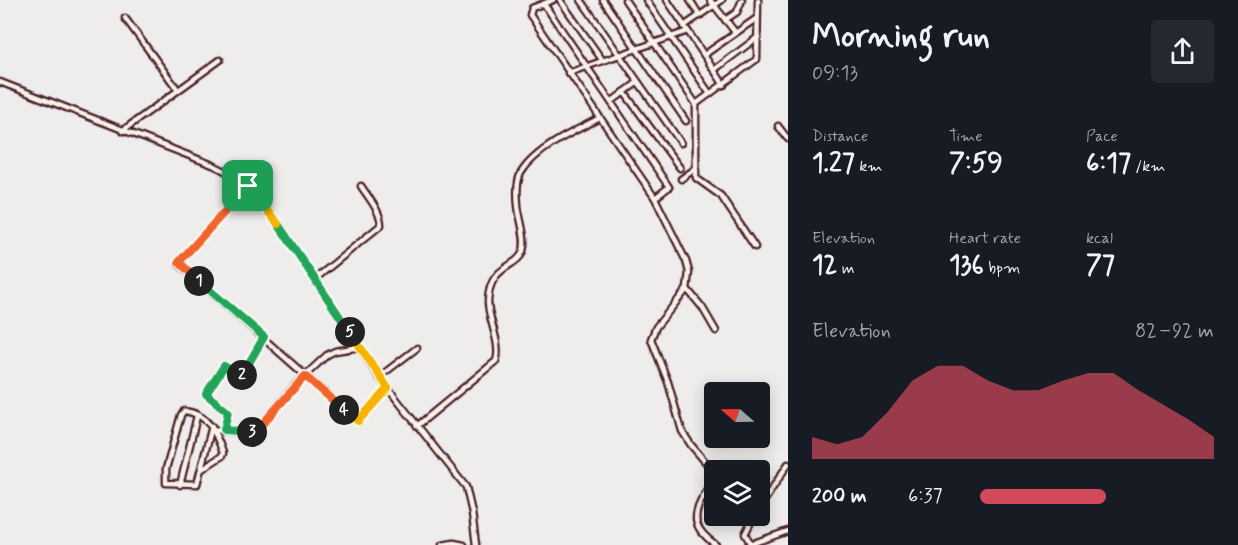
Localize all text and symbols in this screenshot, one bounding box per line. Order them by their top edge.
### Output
text: Morning run [812,15,990,59]
button: share [1151,20,1214,83]
text: 09:13 [812,60,858,87]
text: Distance [812,126,868,147]
text: Time [949,126,983,147]
text: Pace [1086,126,1118,147]
text: 1.27 [812,147,855,181]
text: 7:59 [949,147,1003,181]
text: 6:17 [1086,147,1131,181]
text: km [855,156,883,177]
text: /km [1131,156,1166,177]
pin [222,160,273,211]
icon: arrive [231,169,264,202]
text: Elevation [812,228,875,249]
text: Heart rate [949,228,1021,249]
text: kcal [1086,228,1113,249]
text: 12 [812,249,837,283]
text: 136 [949,249,984,283]
text: 77 [1086,249,1115,283]
text: m [837,258,854,279]
text: bpm [984,258,1020,279]
pin: 1 [184,266,214,296]
text: 1 [195,270,203,291]
pin: 5 [335,317,365,347]
text: Elevation [812,318,891,345]
text: 82–92 m [1135,318,1214,345]
text: 5 [345,321,355,342]
pin: 2 [227,360,257,390]
text: 2 [238,364,246,385]
north arrow [704,382,770,448]
map controls [704,382,770,526]
pin: 4 [329,395,359,425]
text: 4 [339,399,349,420]
pin: 3 [237,417,267,447]
text: 3 [248,421,256,442]
button: layers [704,460,770,526]
text: 200 m [812,483,867,510]
text: 6:37 [908,483,943,510]

